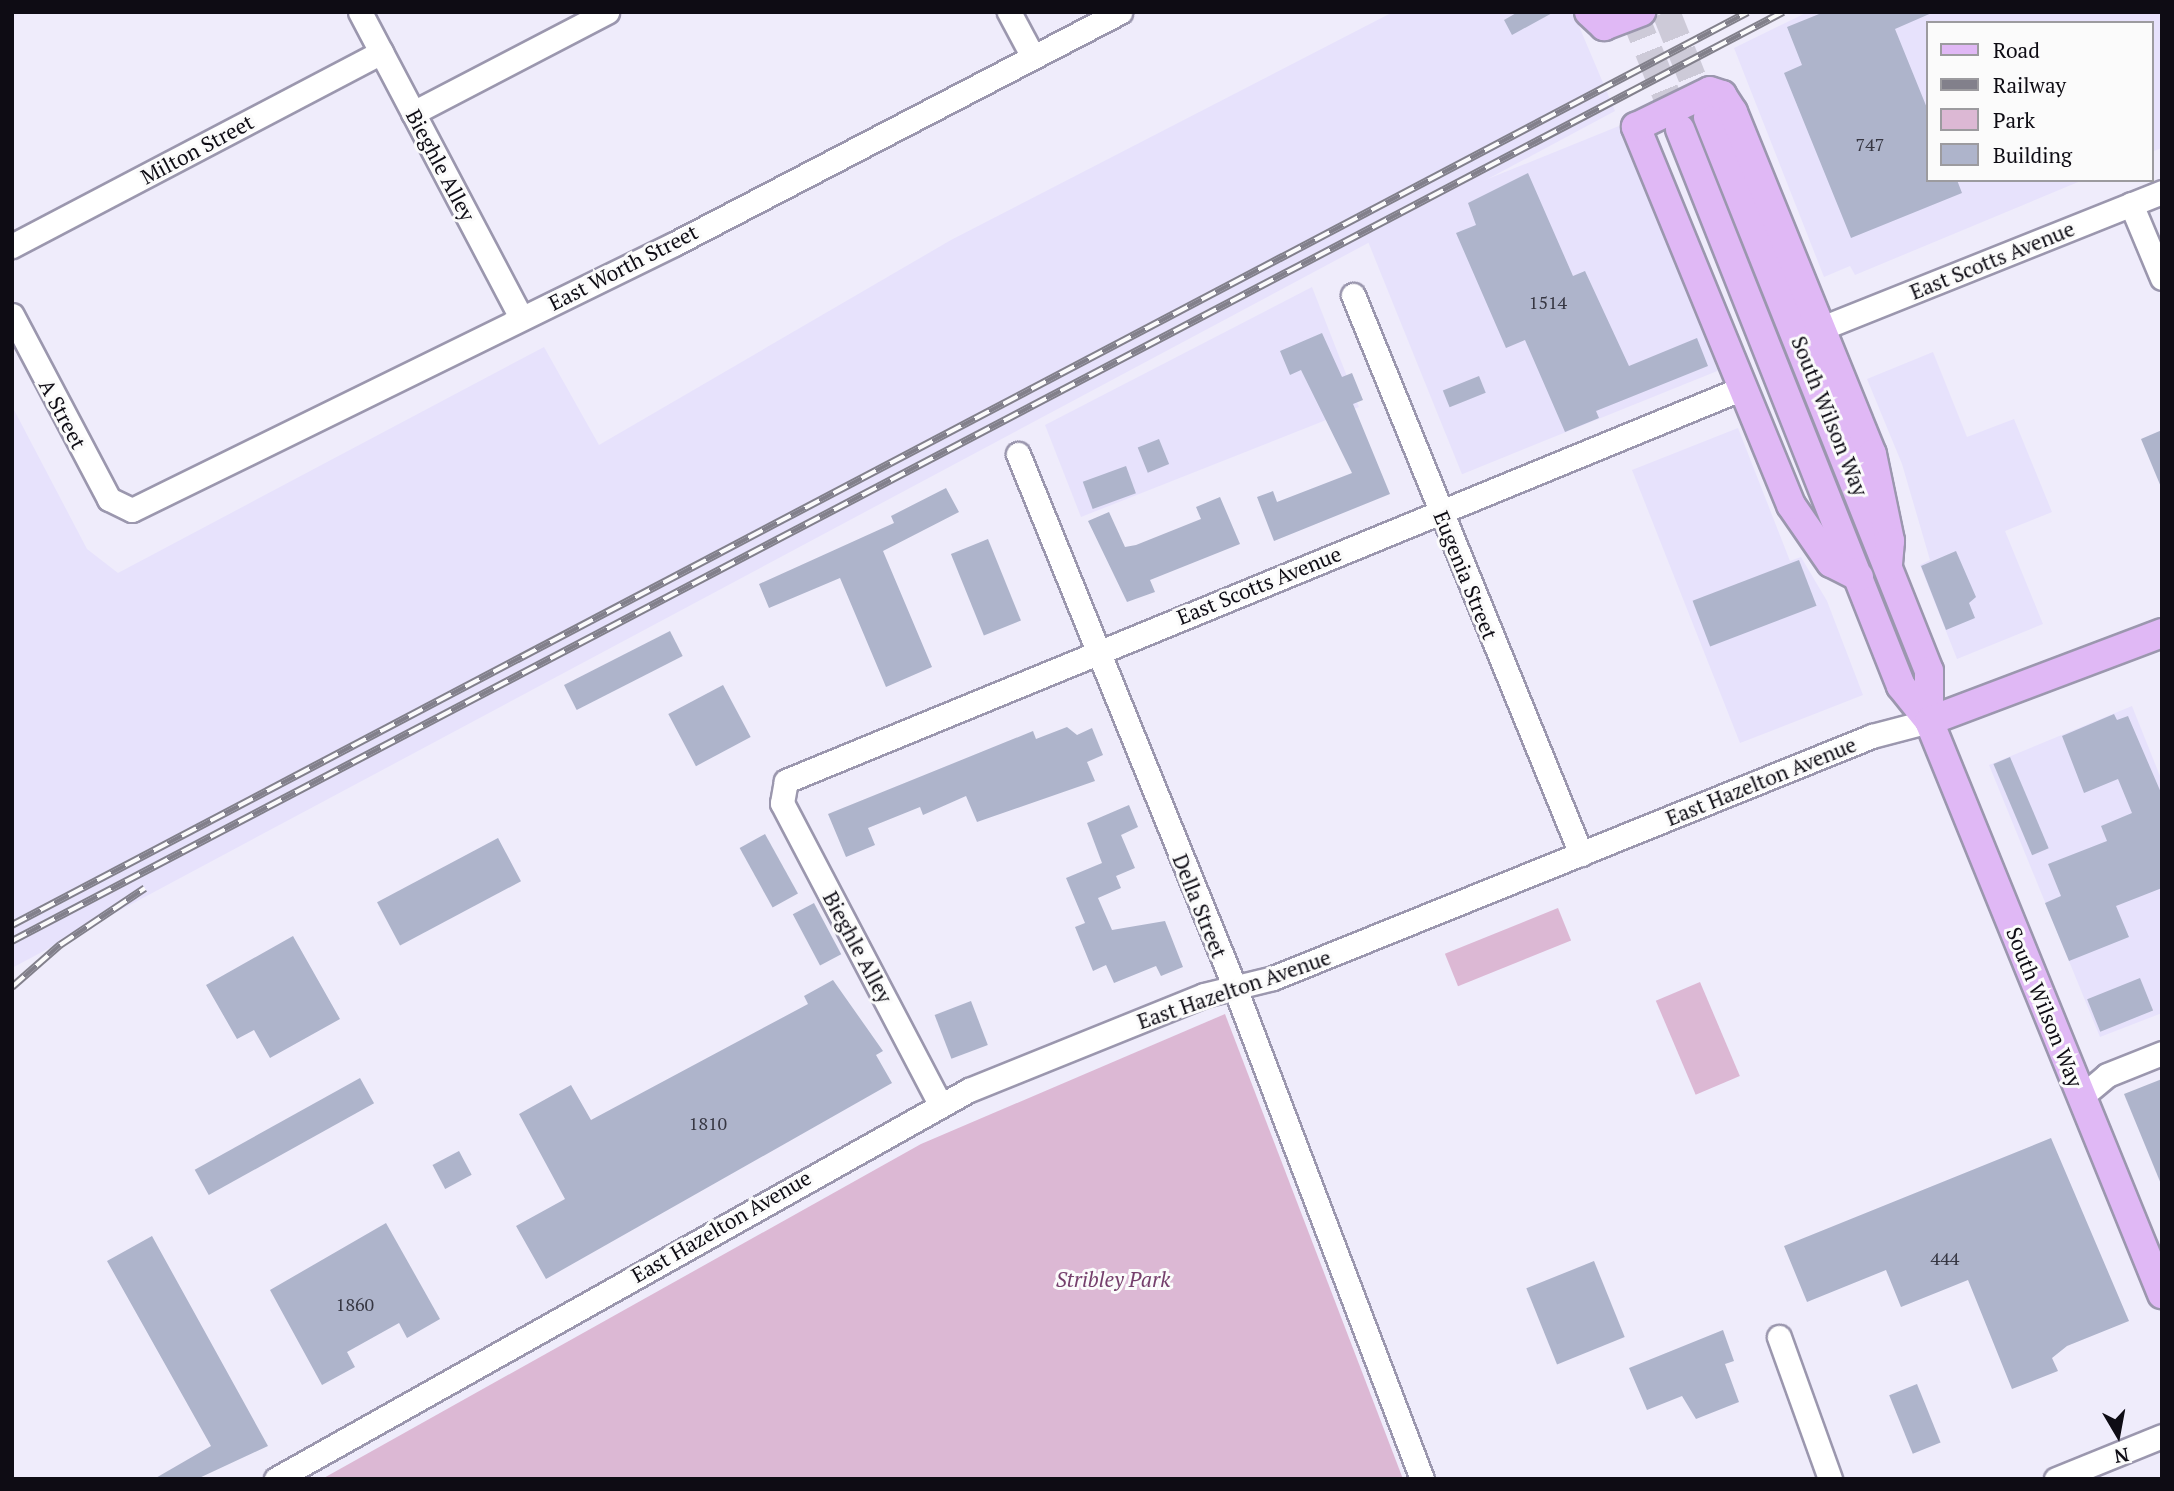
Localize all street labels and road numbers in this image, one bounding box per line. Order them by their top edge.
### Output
street label: Bieghle Alley [401,105,481,225]
street label: Milton Street [136,109,258,189]
street label: East Scotts Avenue [1906,215,2078,305]
street label: East Worth Street [544,219,702,315]
street label: South Wilson Way [1786,332,1874,500]
street label: A Street [34,375,92,453]
street label: Eugenia Street [1429,507,1503,643]
street label: East Scotts Avenue [1173,540,1345,630]
street label: East Hazelton Avenue [1662,731,1860,831]
street label: Della Street [1168,850,1232,962]
street label: Bieghle Alley [818,887,898,1007]
street label: South Wilson Way [2001,923,2089,1091]
street label: East Hazelton Avenue [1134,944,1334,1034]
street label: East Hazelton Avenue [627,1164,815,1288]

